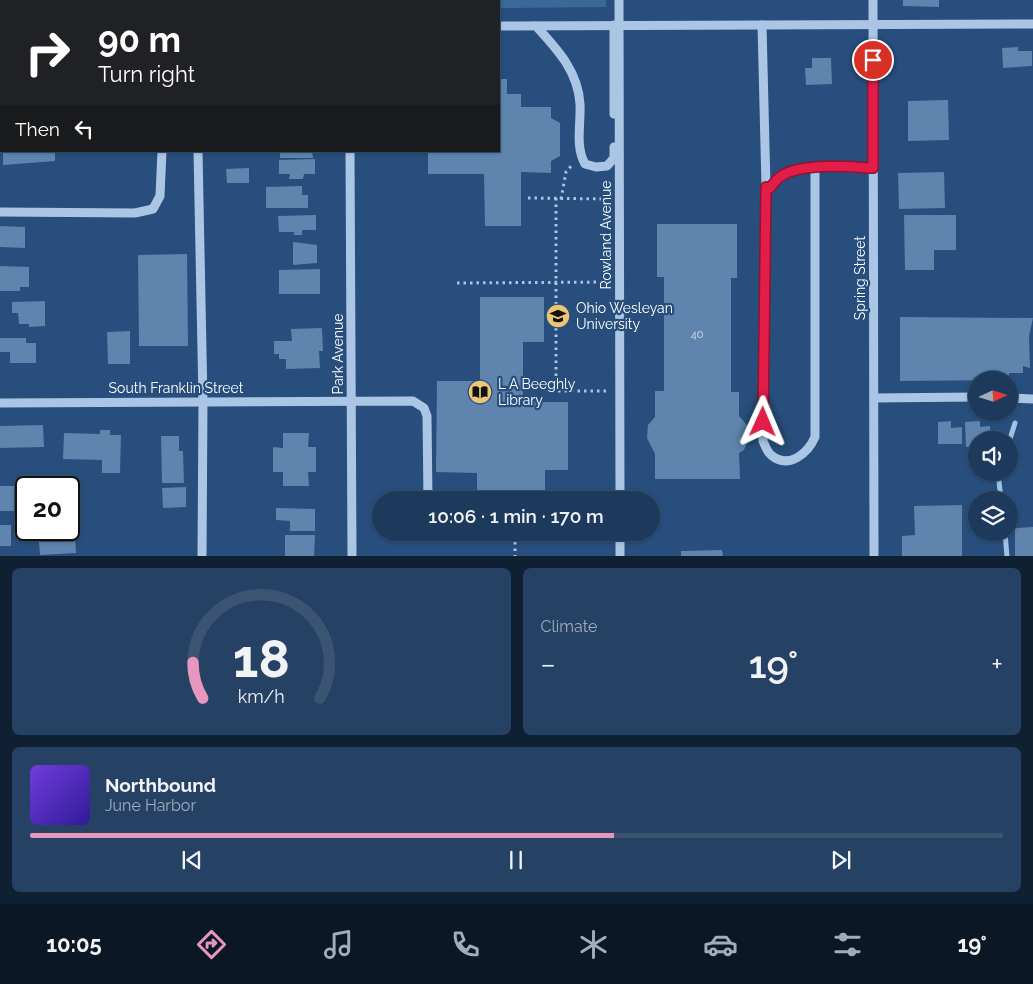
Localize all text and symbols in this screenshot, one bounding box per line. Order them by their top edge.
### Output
text: 90 m [98,19,181,60]
icon: right [15,20,80,85]
pin [852,39,894,81]
icon: arrive [859,46,887,74]
text: Turn right [98,61,195,87]
icon: left [70,115,98,143]
text: Then [15,118,60,140]
street label: Rowland Avenue [598,181,614,289]
street label: Spring Street [852,236,868,320]
place label: Ohio Wesleyan University [576,300,673,332]
school or university icon: Ohio Wesleyan University [545,303,571,329]
street label: Park Avenue [330,314,346,394]
house number: 40 [691,328,704,341]
north arrow [968,371,1018,421]
map controls [968,371,1018,541]
place label: L A Beeghly Library [498,376,576,408]
library icon: L A Beeghly Library [467,379,493,405]
street label: South Franklin Street [109,380,244,396]
position arrow [736,395,788,447]
button: sound [968,431,1018,481]
speed limit sign: 20 [15,476,80,541]
button: layers [968,491,1018,541]
text: 10:06 · 1 min · 170 m [428,505,604,527]
text: Climate [541,617,597,636]
text: 18 [233,628,290,689]
text: 19° [749,642,798,687]
text: − [541,648,556,681]
text: + [991,648,1003,681]
text: km/h [238,686,285,707]
text: Northbound [105,774,216,796]
text: June Harbor [105,796,196,815]
icon: previous [178,846,206,874]
icon: pause [502,846,530,874]
icon: next [827,846,855,874]
icon: directions [194,927,229,962]
icon: music [321,927,356,962]
icon: phone [448,927,483,962]
icon: climate [576,927,611,962]
icon: car [703,927,738,962]
icon: filters [830,927,865,962]
text: 10:05 [46,931,102,957]
text: 19° [957,931,987,957]

